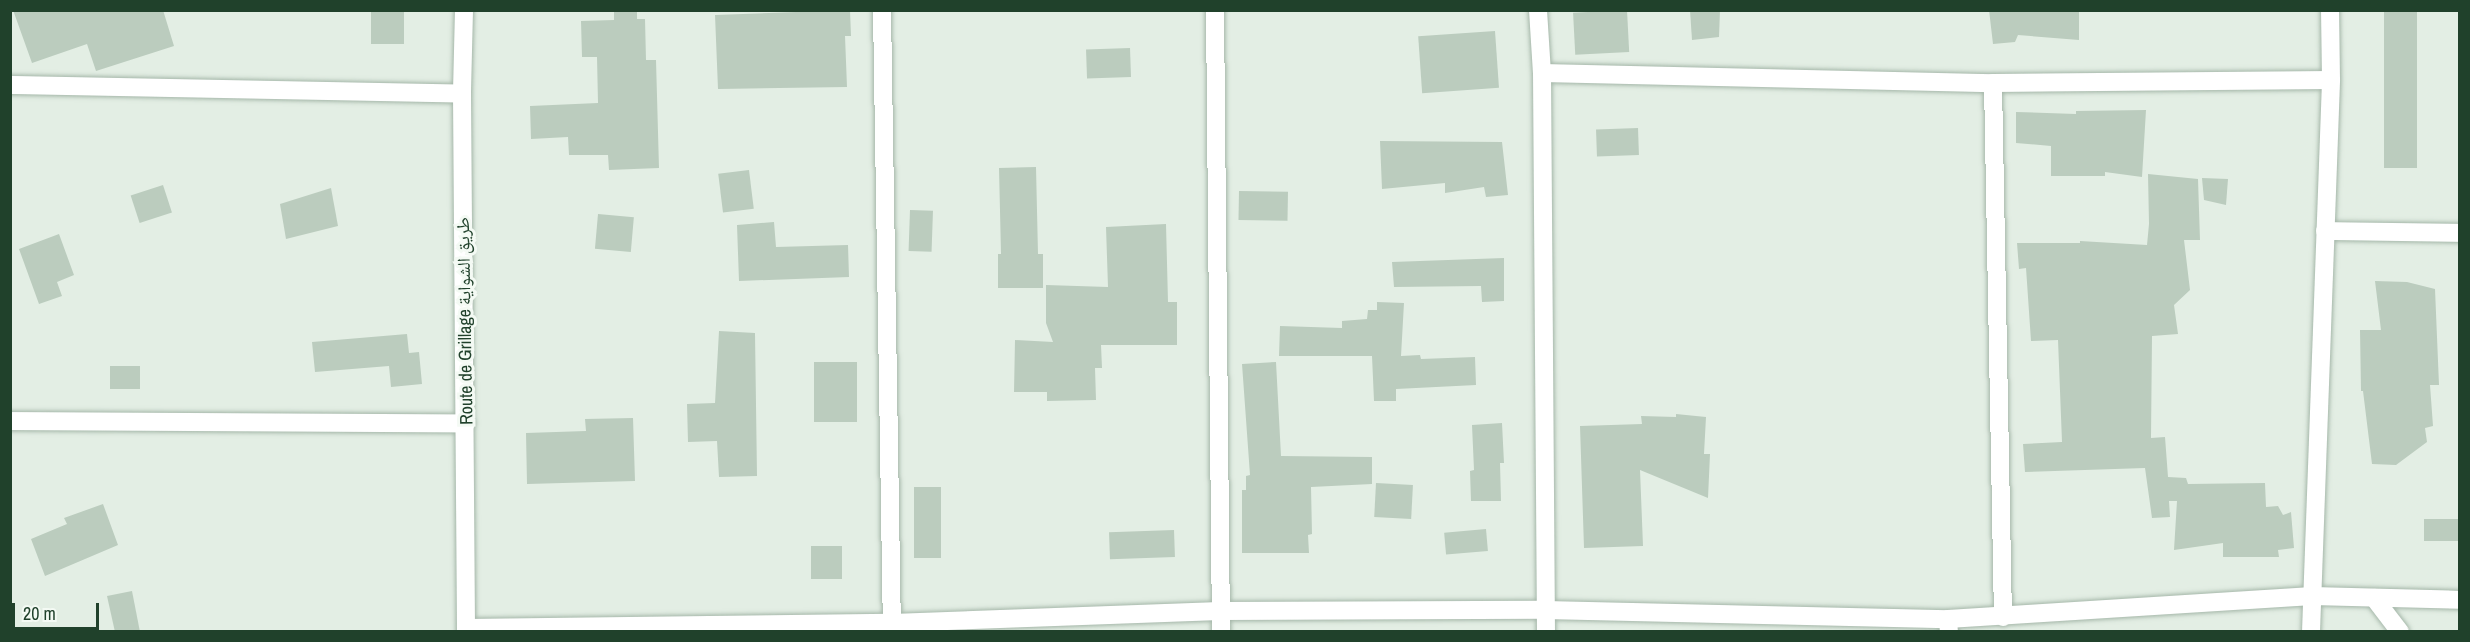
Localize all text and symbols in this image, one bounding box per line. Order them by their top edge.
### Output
street label: Route de Grillage طريق الشواية [452,217,478,425]
scale bar [15,591,102,629]
text: 20 m [23,601,56,626]

